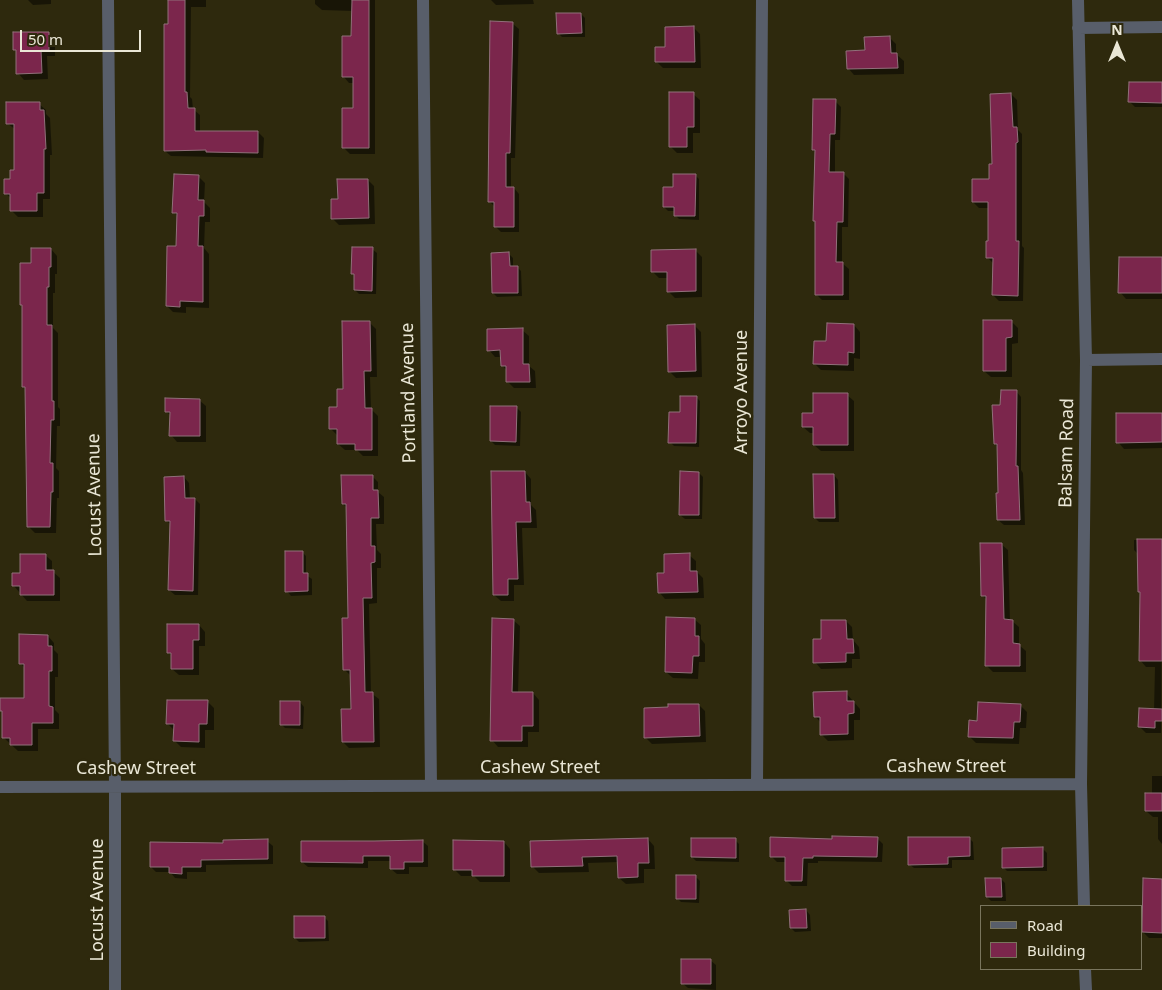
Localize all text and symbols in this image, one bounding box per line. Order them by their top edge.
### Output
scale bar [22,20,144,52]
north arrow [1092,20,1142,70]
text: N [1111,20,1123,39]
text: 50 m [28,29,63,49]
street label: Portland Avenue [397,323,421,463]
street label: Arroyo Avenue [731,330,753,454]
street label: Balsam Road [1055,398,1079,508]
street label: Locust Avenue [83,433,107,557]
street label: Cashew Street [886,756,1006,778]
street label: Cashew Street [480,757,600,779]
street label: Cashew Street [76,758,196,780]
street label: Locust Avenue [87,838,109,962]
legend [980,905,1142,970]
text: Road [1027,915,1063,935]
text: Building [1027,940,1085,960]

